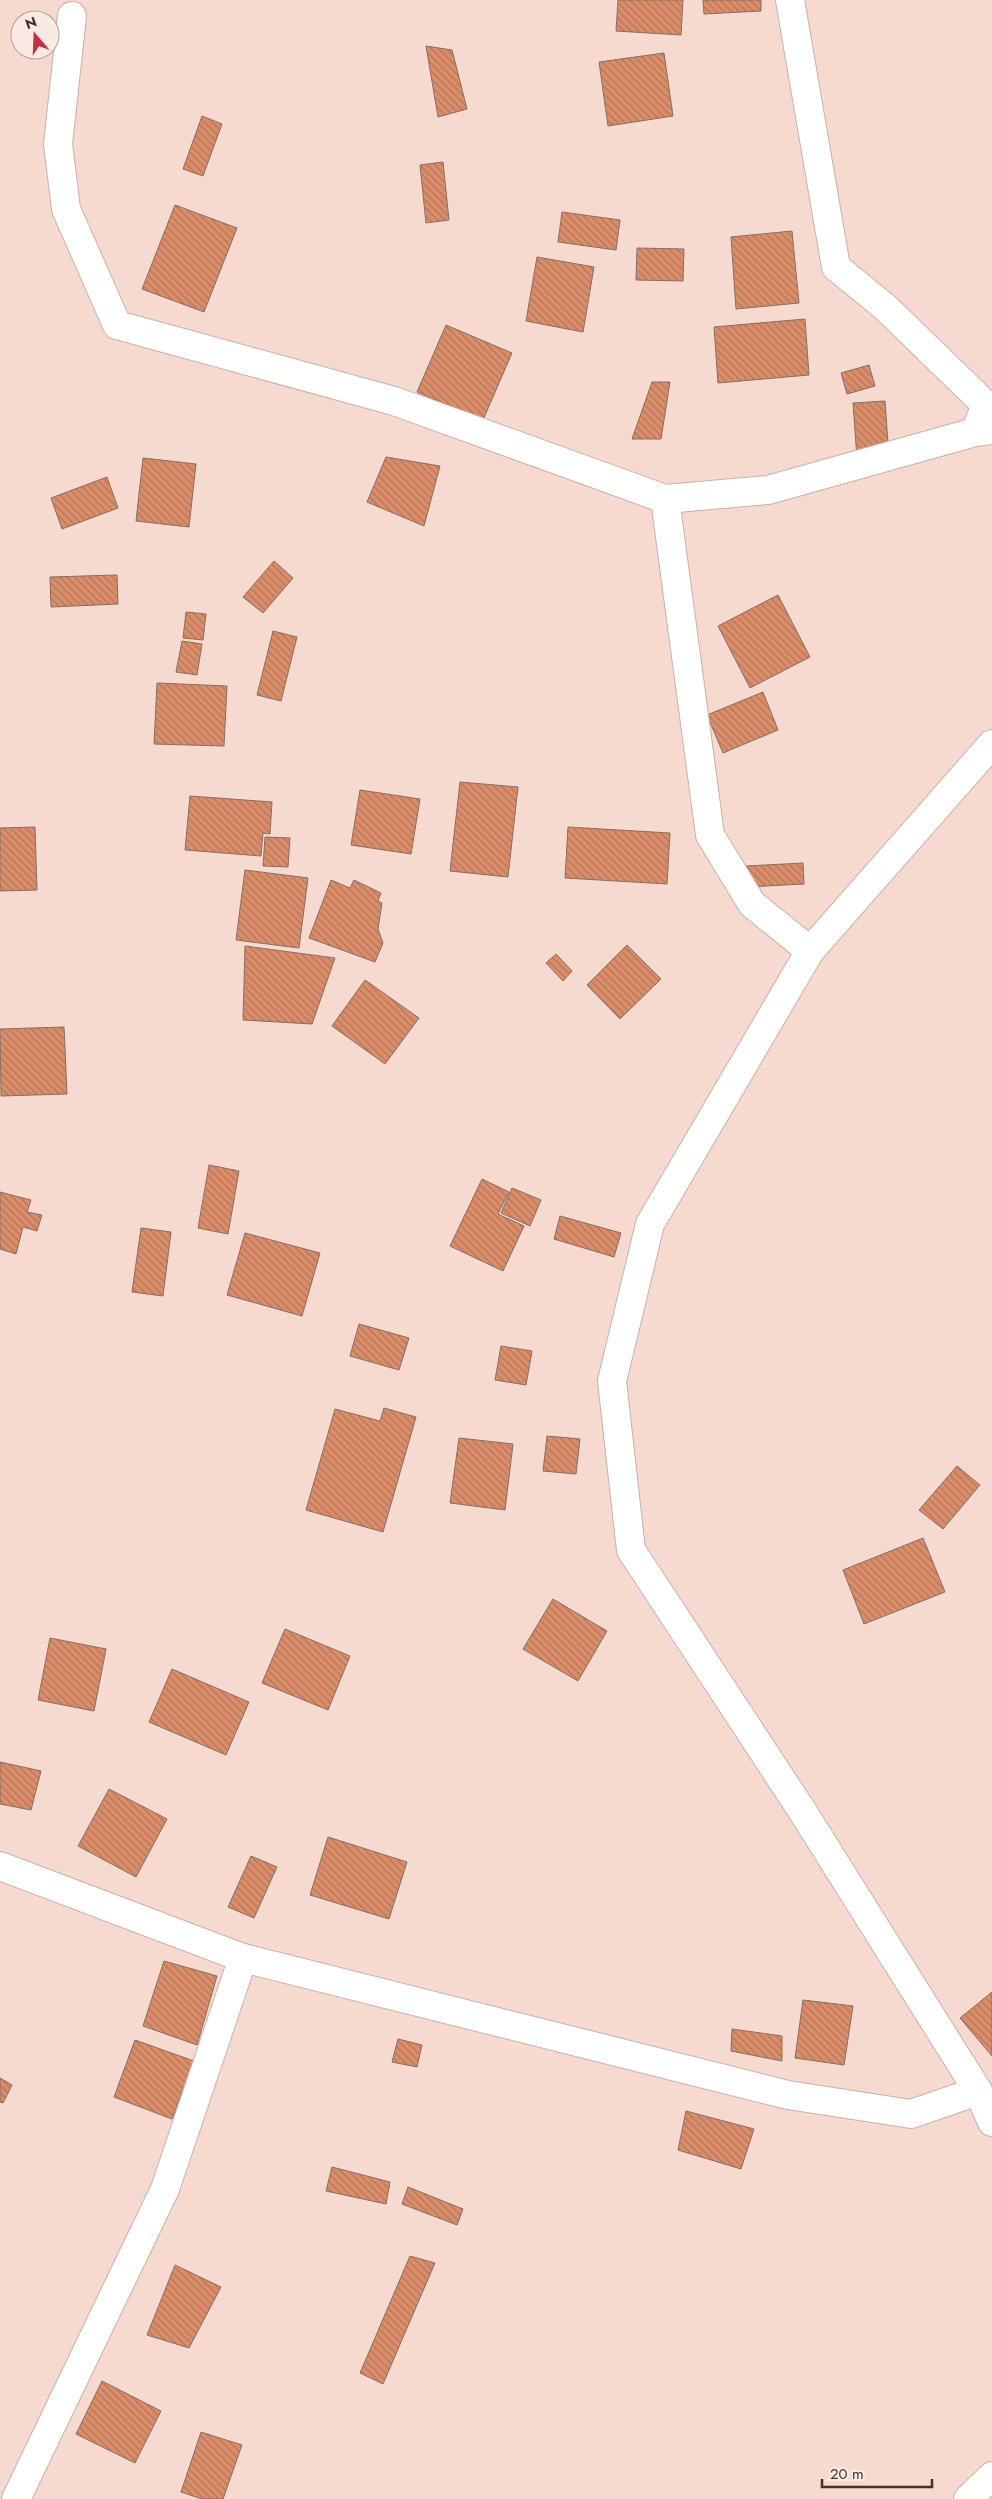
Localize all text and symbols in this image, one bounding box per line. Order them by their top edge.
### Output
north arrow [10,10,60,60]
text: N [22,11,39,34]
scale bar [822,2456,932,2488]
text: 20 m [830,2463,864,2485]

